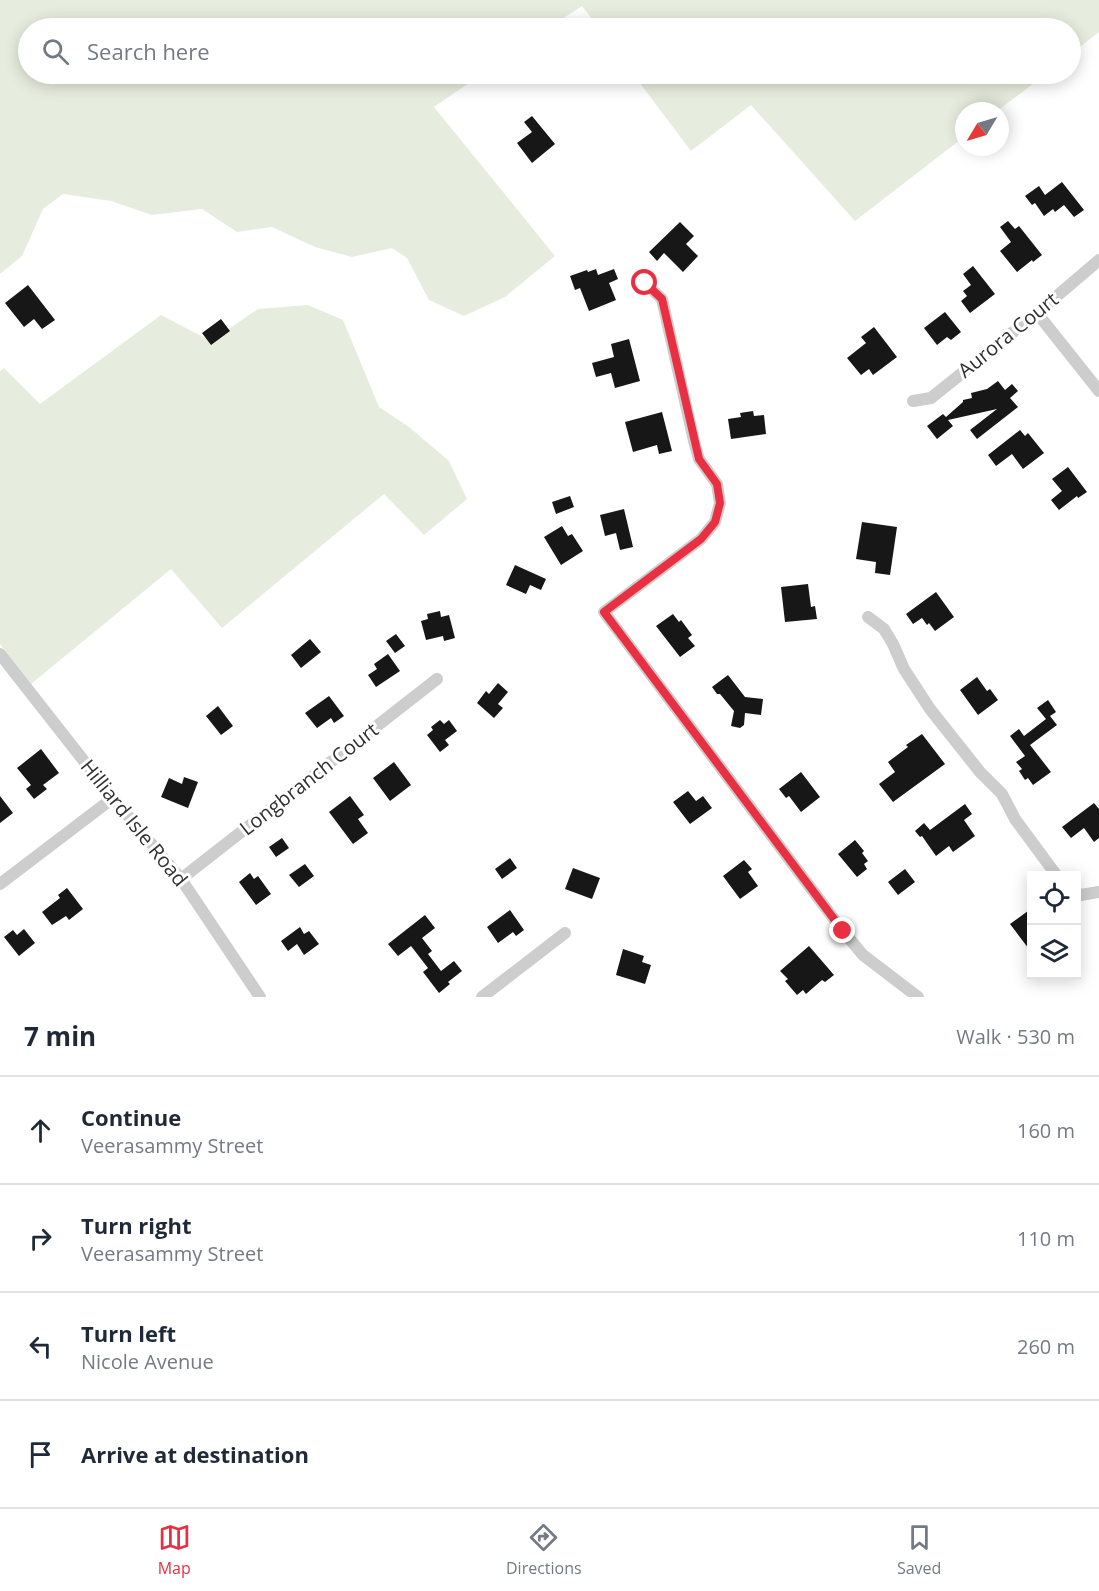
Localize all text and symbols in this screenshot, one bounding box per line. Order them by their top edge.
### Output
search box [18,18,1081,84]
icon: search [39,35,72,68]
text: Search here [87,36,210,66]
north arrow [955,102,1009,156]
route start [631,269,657,295]
street label: Aurora Court [952,286,1064,383]
street label: Longbranch Court [234,716,383,841]
street label: Hilliard Isle Road [75,754,194,892]
map controls [1027,871,1081,979]
button: locate [1027,871,1081,925]
route end [829,917,855,943]
button: layers [1027,925,1081,979]
text: 7 min [24,1018,96,1054]
text: Walk · 530 m [956,1023,1075,1050]
text: Continue [81,1102,181,1132]
icon: ahead [24,1114,57,1147]
text: 160 m [1017,1117,1075,1144]
text: Veerasammy Street [81,1132,263,1159]
text: Turn right [81,1210,192,1240]
icon: right [24,1222,57,1255]
text: 110 m [1017,1225,1075,1252]
text: Veerasammy Street [81,1240,263,1267]
text: Turn left [81,1318,176,1348]
icon: left [24,1330,57,1363]
text: 260 m [1017,1333,1075,1360]
text: Nicole Avenue [81,1348,214,1375]
icon: arrive [24,1438,57,1471]
text: Arrive at destination [81,1439,309,1469]
tab: Map [158,1521,191,1579]
tab: Directions [506,1521,582,1579]
tab: Saved [897,1521,941,1579]

